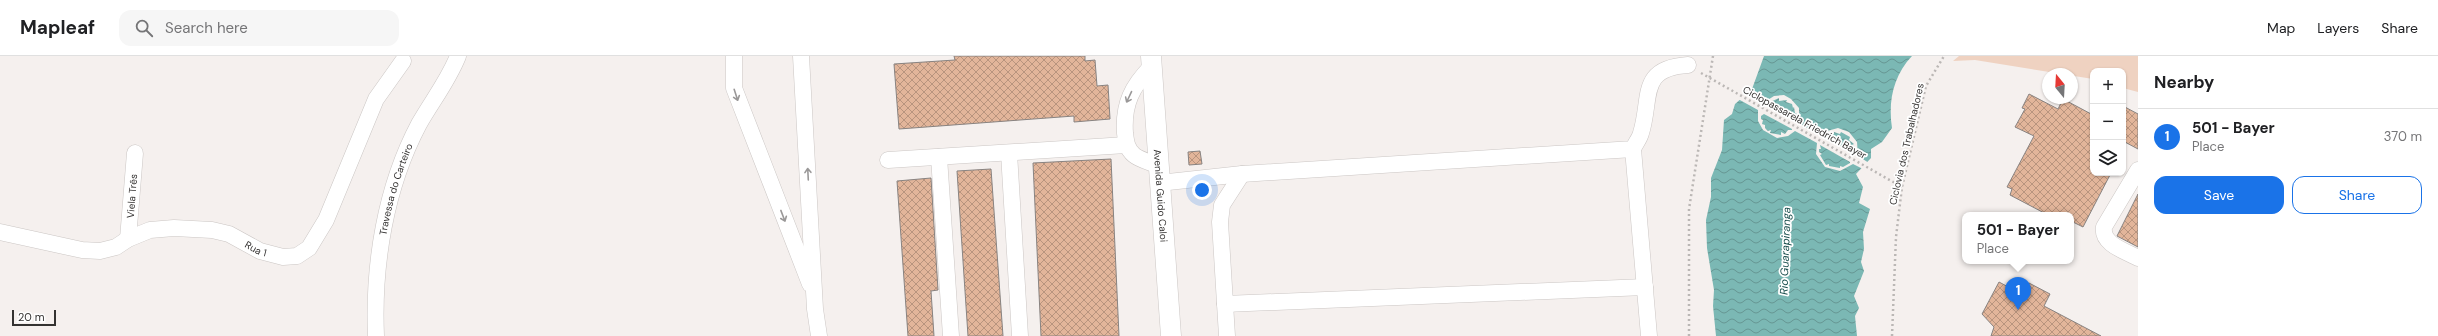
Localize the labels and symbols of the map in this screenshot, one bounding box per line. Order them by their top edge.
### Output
north arrow [2042,68,2078,104]
street label: Ciclovia dos Trabalhadores [1886,82,1927,206]
street label: Ciclopassarela Friedrich Bayer [1741,83,1869,162]
one-way arrow [733,88,740,101]
one-way arrow [1125,91,1132,103]
street label: Travessa do Carteiro [376,141,416,236]
street label: Avenida Guido Caloi [1151,149,1170,243]
one-way arrow [805,168,812,181]
street label: Viela Três [124,174,140,219]
your location [1192,180,1212,200]
water label: Rio Guarapiranga [1776,207,1794,295]
one-way arrow [780,209,787,221]
street label: Rua 1 [243,238,268,260]
pin: 1 [2005,277,2031,310]
scale bar [12,308,56,327]

